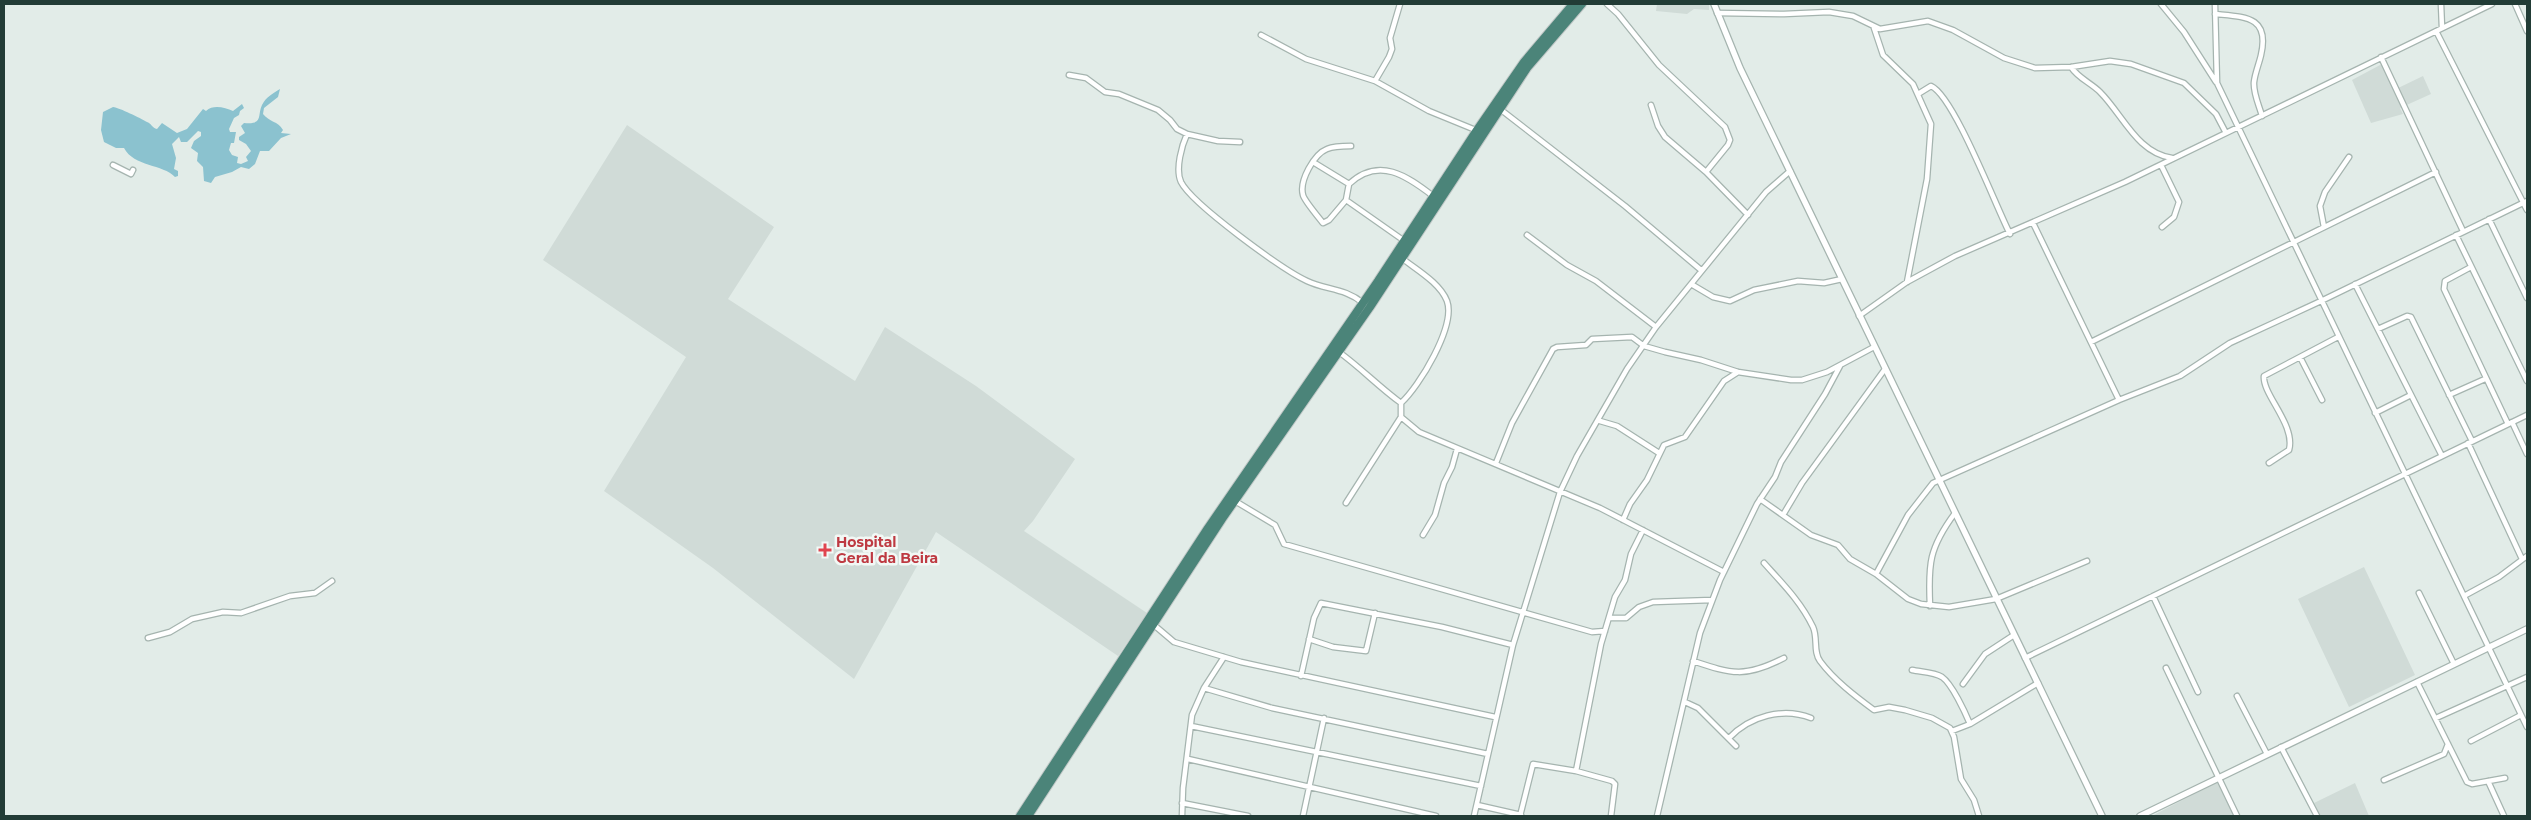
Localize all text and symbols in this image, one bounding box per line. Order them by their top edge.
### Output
place label: Hospital Geral da Beira [836,533,938,567]
marker: Hospital Geral da Beira [818,543,832,557]

